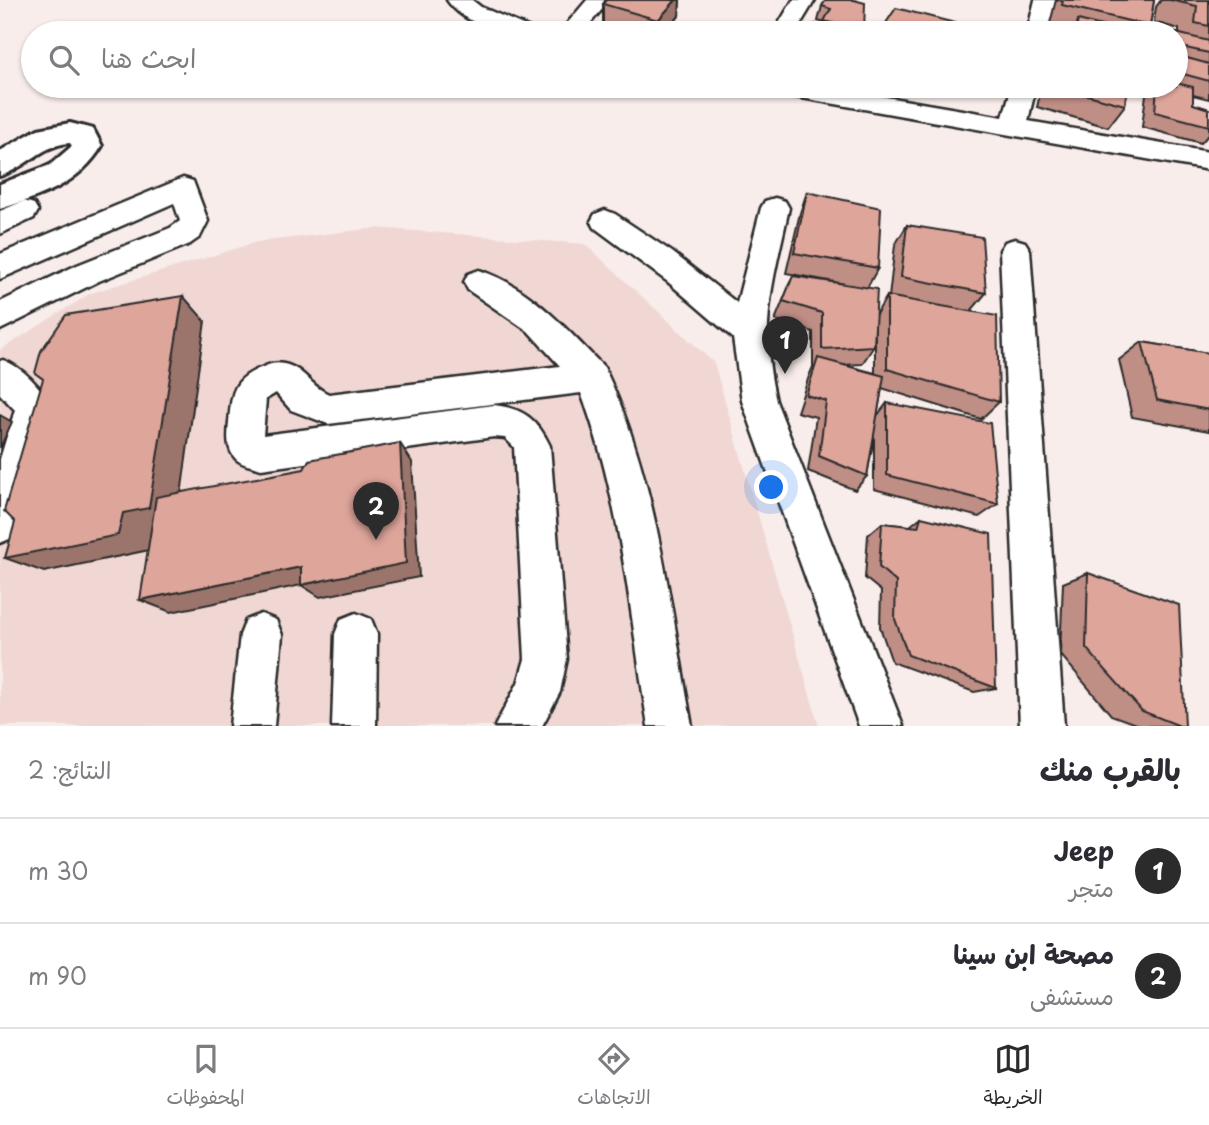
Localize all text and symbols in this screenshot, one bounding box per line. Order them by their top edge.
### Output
search box [21,21,1188,98]
text: ابحث هنا [101,38,196,77]
icon: search [45,41,83,79]
pin: 1 [762,316,808,374]
your location [754,470,788,504]
pin: 2 [353,482,399,540]
text: بالقرب منك [1040,746,1181,791]
text: النتائج: 2 [28,752,111,787]
text: Jeep [1054,831,1114,870]
text: 30 m [28,853,88,888]
text: 1 [1153,853,1164,888]
text: متجر [1069,870,1114,905]
text: مصحة ابن سينا [953,934,1114,973]
text: 90 m [28,958,87,993]
text: 2 [1150,958,1166,993]
text: مستشفى [1030,978,1114,1013]
tab: المحفوظات [166,1040,245,1114]
tab: الاتجاهات [577,1040,651,1114]
tab: الخريطة [983,1040,1043,1114]

